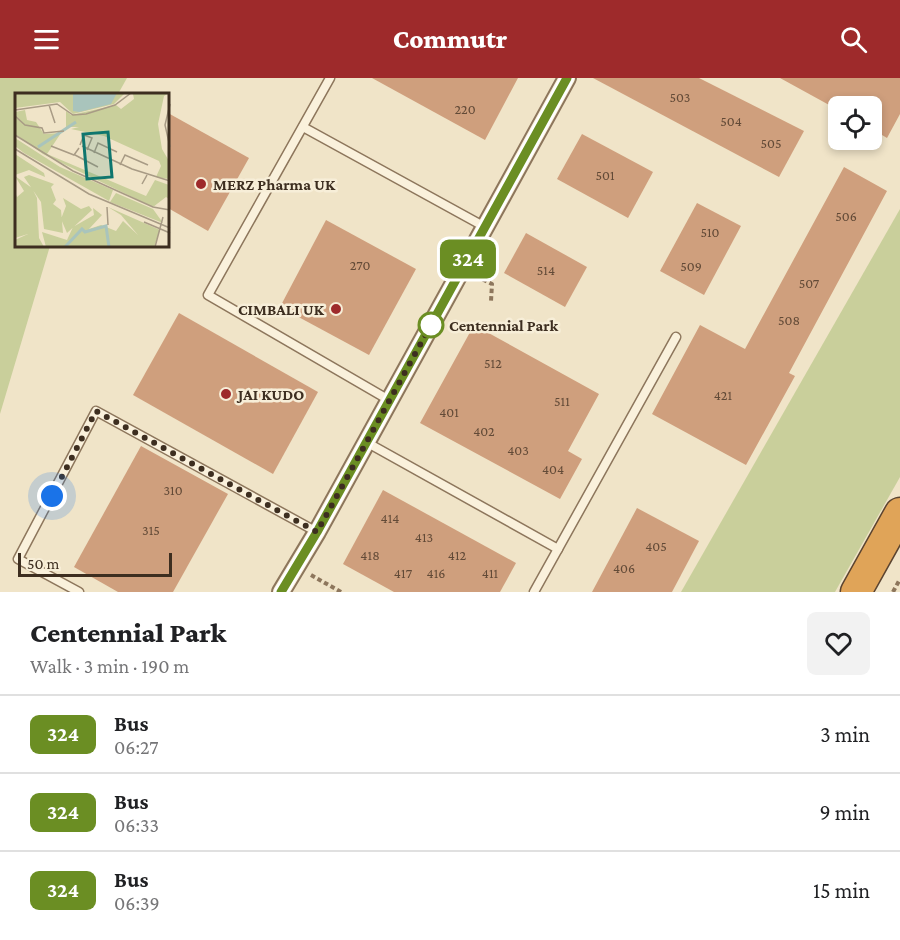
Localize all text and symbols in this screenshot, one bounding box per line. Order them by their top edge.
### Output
icon: menu [30,23,63,56]
icon: search [837,23,870,56]
text: Commutr [393,24,507,54]
house number: 503 [669,89,691,105]
inset map [15,93,170,248]
map controls [828,96,882,150]
button: locate [828,96,882,150]
house number: 220 [454,101,476,117]
house number: 504 [720,113,742,129]
house number: 505 [760,135,782,151]
house number: 501 [595,167,615,183]
place label: MERZ Pharma UK [213,176,336,193]
marker: MERZ Pharma UK [194,177,208,191]
house number: 506 [835,208,857,224]
house number: 510 [700,224,720,240]
line badge: 324 [434,240,502,279]
text: 324 [452,247,484,271]
house number: 270 [350,257,370,273]
house number: 509 [680,258,702,274]
house number: 514 [537,262,555,278]
house number: 507 [799,275,820,291]
place label: CIMBALI UK [238,301,325,318]
marker: CIMBALI UK [329,302,343,316]
marker: Centennial Park [418,312,444,338]
house number: 508 [778,312,800,328]
place label: Centennial Park [449,317,558,334]
house number: 512 [484,355,502,371]
place label: JAI KUDO [236,386,304,403]
marker: JAI KUDO [219,387,233,401]
house number: 421 [714,387,733,403]
house number: 511 [554,393,570,409]
house number: 401 [439,404,459,420]
house number: 402 [473,423,495,439]
house number: 403 [507,442,529,458]
house number: 404 [542,461,564,477]
your location [37,481,67,511]
house number: 310 [163,482,183,498]
house number: 414 [381,510,399,526]
house number: 315 [142,522,160,538]
house number: 413 [415,529,433,545]
house number: 405 [645,538,667,554]
house number: 418 [360,547,380,563]
house number: 412 [448,547,467,563]
scale bar [18,550,172,577]
text: 50 m [27,555,59,572]
house number: 406 [613,560,635,576]
house number: 417 [394,565,413,581]
house number: 416 [427,565,445,581]
house number: 411 [482,565,499,581]
button: heart [807,612,870,675]
text: Centennial Park [30,617,226,648]
text: Walk · 3 min · 190 m [30,655,189,677]
text: Bus [114,711,148,736]
text: 324 [47,722,79,746]
text: 3 min [820,722,870,747]
text: 06:27 [114,736,159,758]
text: Bus [114,789,148,814]
text: 324 [47,800,79,824]
text: 9 min [819,800,870,825]
text: 06:33 [114,814,159,836]
text: Bus [114,867,148,892]
text: 324 [47,878,79,902]
text: 15 min [813,878,870,903]
text: 06:39 [114,892,160,914]

